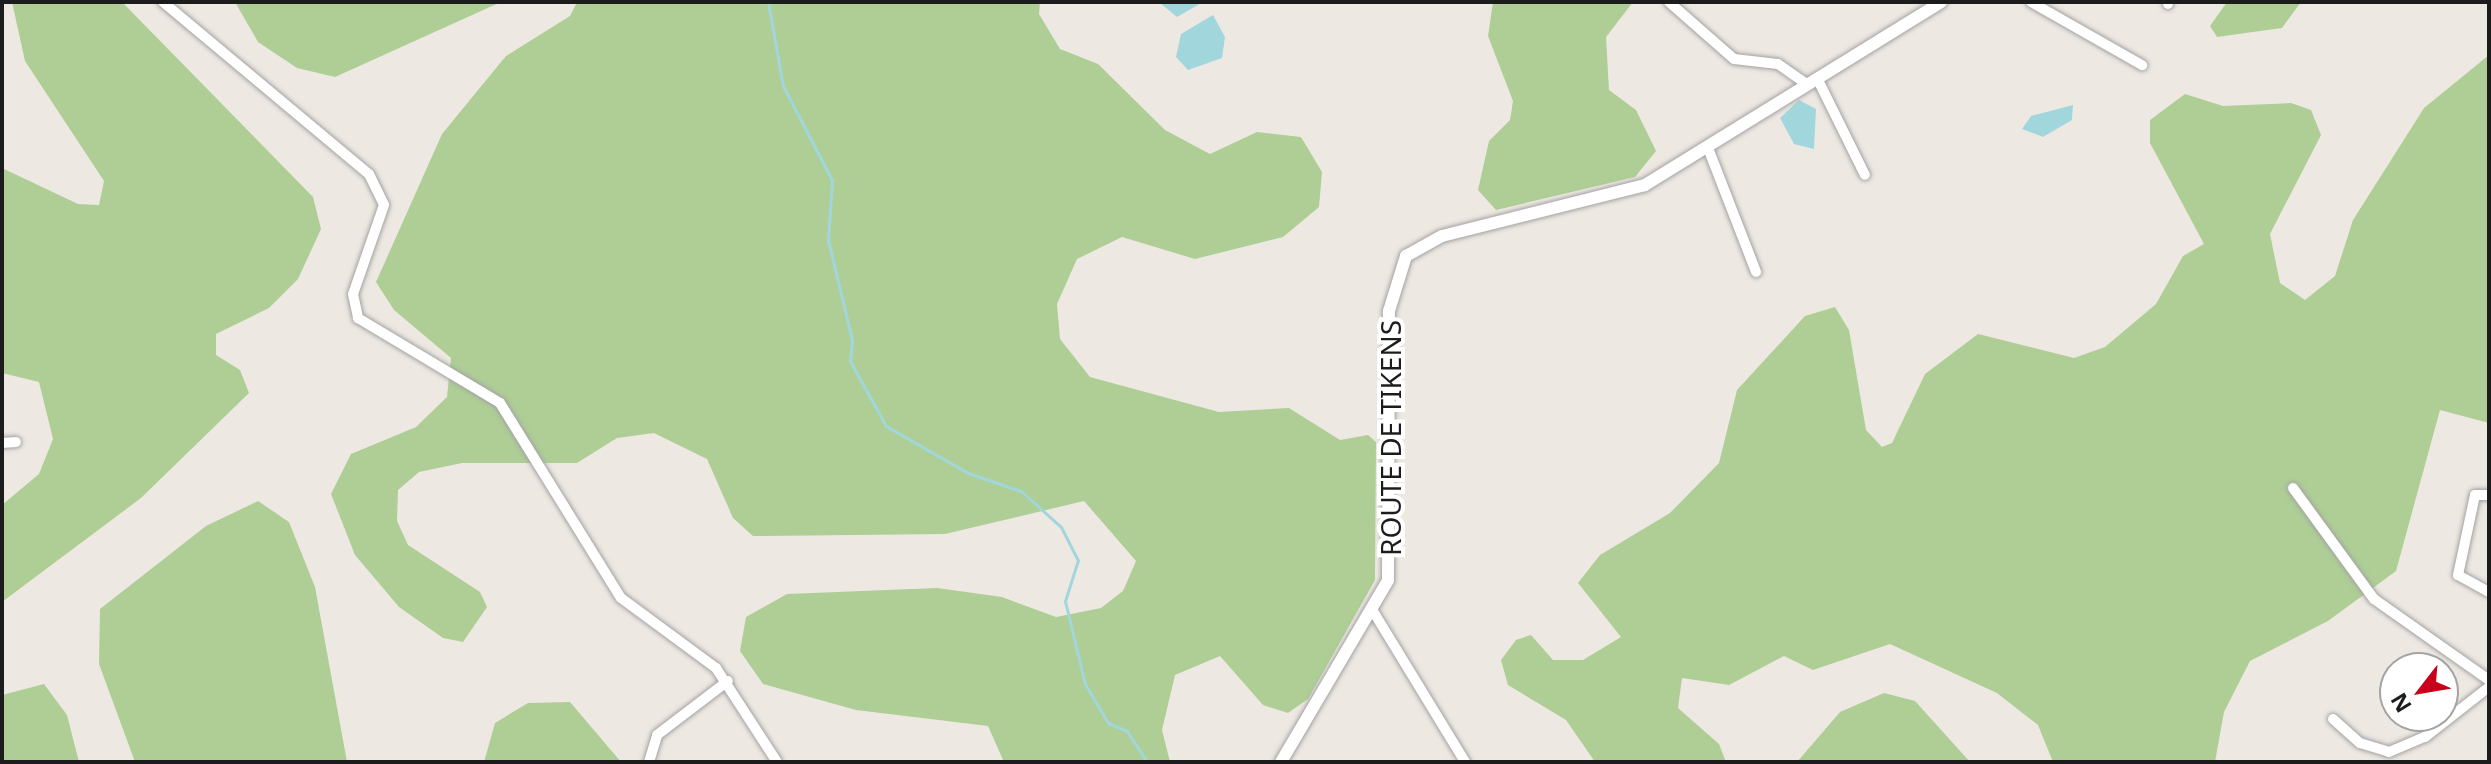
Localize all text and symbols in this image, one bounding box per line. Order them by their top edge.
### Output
street label: ROUTE DE TIKENS [1373,320,1407,556]
north arrow [2379,652,2459,732]
text: N [2383,688,2418,719]

